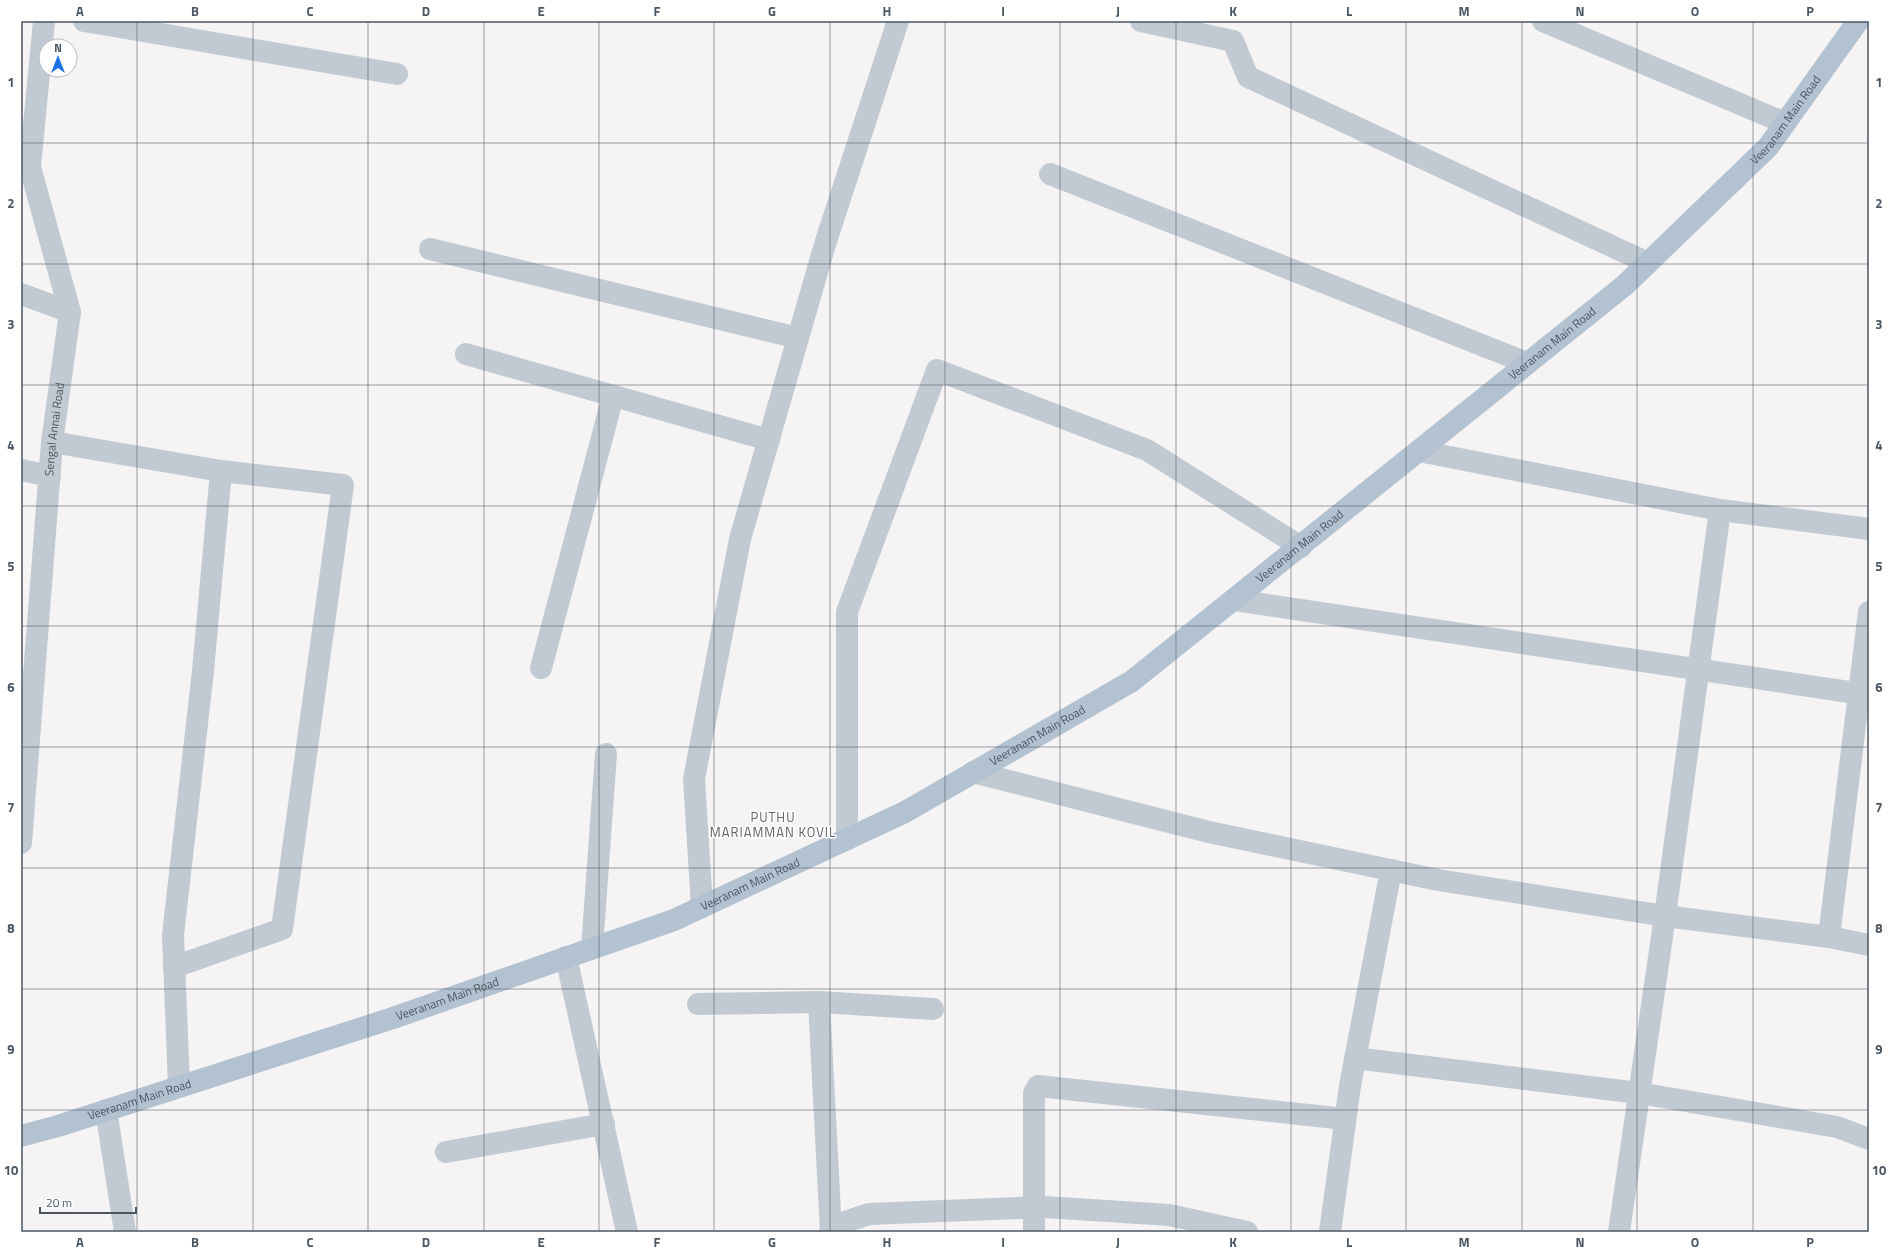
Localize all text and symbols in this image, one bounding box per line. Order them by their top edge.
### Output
text: A [76,1,84,21]
text: B [191,1,199,21]
text: C [306,1,314,21]
text: D [422,1,430,21]
text: E [537,1,545,21]
text: F [654,1,661,21]
text: G [768,1,776,21]
text: H [883,1,891,21]
text: I [1001,1,1005,21]
text: J [1116,1,1120,21]
text: K [1229,1,1237,21]
text: L [1346,1,1352,21]
text: M [1458,1,1470,21]
text: N [1575,1,1585,21]
text: O [1691,1,1699,21]
text: P [1806,1,1814,21]
north arrow [38,38,78,78]
text: N [54,40,62,56]
street label: Veeranam Main Road [1745,71,1825,169]
text: 1 [7,72,15,92]
text: 1 [1875,72,1883,92]
text: 2 [7,193,15,213]
text: 2 [1875,193,1883,213]
street label: Veeranam Main Road [1504,302,1600,384]
text: 3 [7,314,15,334]
text: 3 [1875,314,1883,334]
street label: Sengal Annai Road [39,381,69,477]
text: 4 [7,435,15,455]
text: 4 [1875,435,1883,455]
street label: Veeranam Main Road [1251,505,1347,587]
text: 5 [7,556,15,576]
text: 5 [1875,556,1883,576]
text: 6 [7,677,15,697]
text: 6 [1875,677,1883,697]
street label: Veeranam Main Road [986,700,1089,770]
text: 7 [7,797,15,817]
text: 7 [1875,797,1883,817]
district label: PUTHU MARIAMMAN KOVIL [710,807,836,842]
street label: Veeranam Main Road [697,852,803,915]
text: 8 [7,918,15,938]
text: 8 [1875,918,1883,938]
street label: Veeranam Main Road [393,972,501,1025]
text: 9 [7,1039,15,1059]
text: 9 [1875,1039,1883,1059]
street label: Veeranam Main Road [85,1074,194,1125]
text: 10 [4,1160,18,1180]
text: 10 [1872,1160,1886,1180]
scale bar [40,1189,136,1215]
text: 20 m [46,1193,72,1212]
text: A [76,1232,84,1252]
text: B [191,1232,199,1252]
text: C [306,1232,314,1252]
text: D [422,1232,430,1252]
text: E [537,1232,545,1252]
text: F [654,1232,661,1252]
text: G [768,1232,776,1252]
text: H [883,1232,891,1252]
text: I [1001,1232,1005,1252]
text: J [1116,1232,1120,1252]
text: K [1229,1232,1237,1252]
text: L [1346,1232,1352,1252]
text: M [1458,1232,1470,1252]
text: N [1575,1232,1585,1252]
text: O [1691,1232,1699,1252]
text: P [1806,1232,1814,1252]

